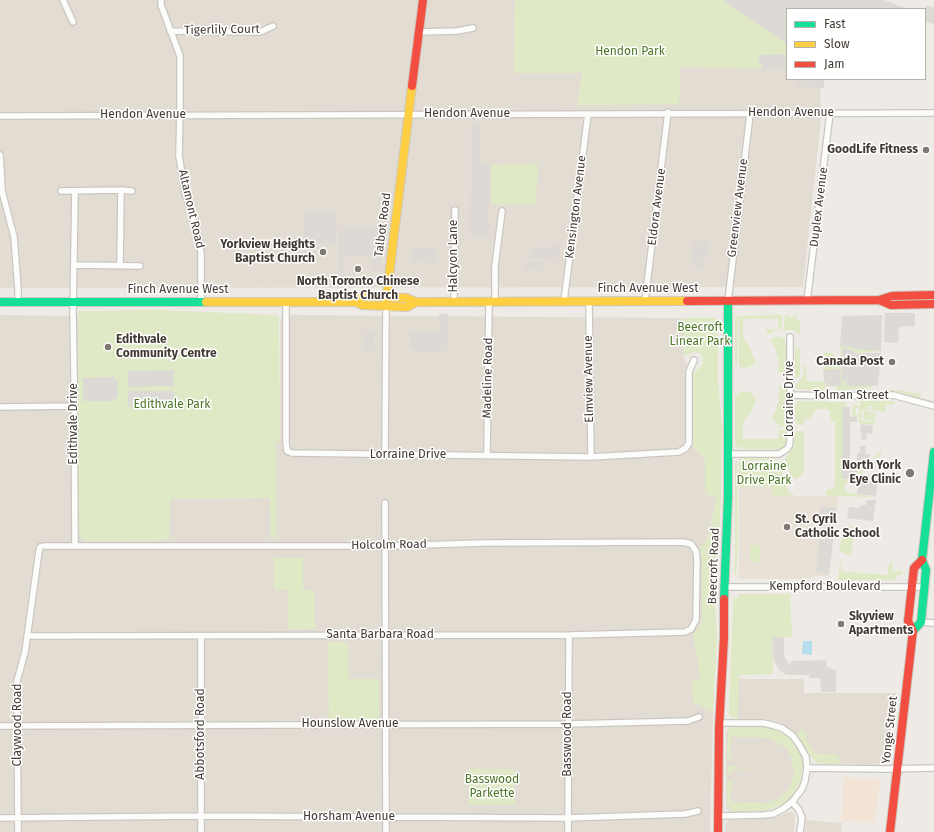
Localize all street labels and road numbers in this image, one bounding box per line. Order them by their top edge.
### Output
street label: Tigerlily Court [184,22,260,38]
street label: Hendon Avenue [748,106,834,120]
street label: Hendon Avenue [424,107,510,121]
street label: Hendon Avenue [100,108,186,122]
street label: Kensington Avenue [563,155,589,259]
street label: Greenview Avenue [725,158,751,258]
street label: Duplex Avenue [807,166,831,248]
street label: Altamont Road [175,168,207,250]
street label: Eldora Avenue [645,168,669,246]
street label: Talbot Road [372,192,394,258]
street label: Halcyon Lane [447,220,461,292]
street label: Finch Avenue West [597,282,699,296]
street label: Finch Avenue West [127,283,229,297]
street label: Elmview Avenue [581,335,597,423]
street label: Madeline Road [480,337,496,419]
street label: Lorraine Drive [783,361,797,437]
street label: Edithvale Drive [67,383,81,465]
street label: Tolman Street [813,389,889,403]
street label: Lorraine Drive [370,448,446,462]
street label: Beecroft Road [705,527,723,605]
street label: Holcolm Road [351,537,427,553]
street label: Kempford Boulevard [769,580,881,594]
street label: Santa Barbara Road [326,628,434,642]
street label: Claywood Road [11,684,25,766]
street label: Abbotsford Road [194,688,208,780]
street label: Basswood Road [561,691,575,777]
street label: Yonge Street [879,695,901,765]
street label: Hounslow Avenue [302,717,398,731]
street label: Horsham Avenue [303,810,395,824]

